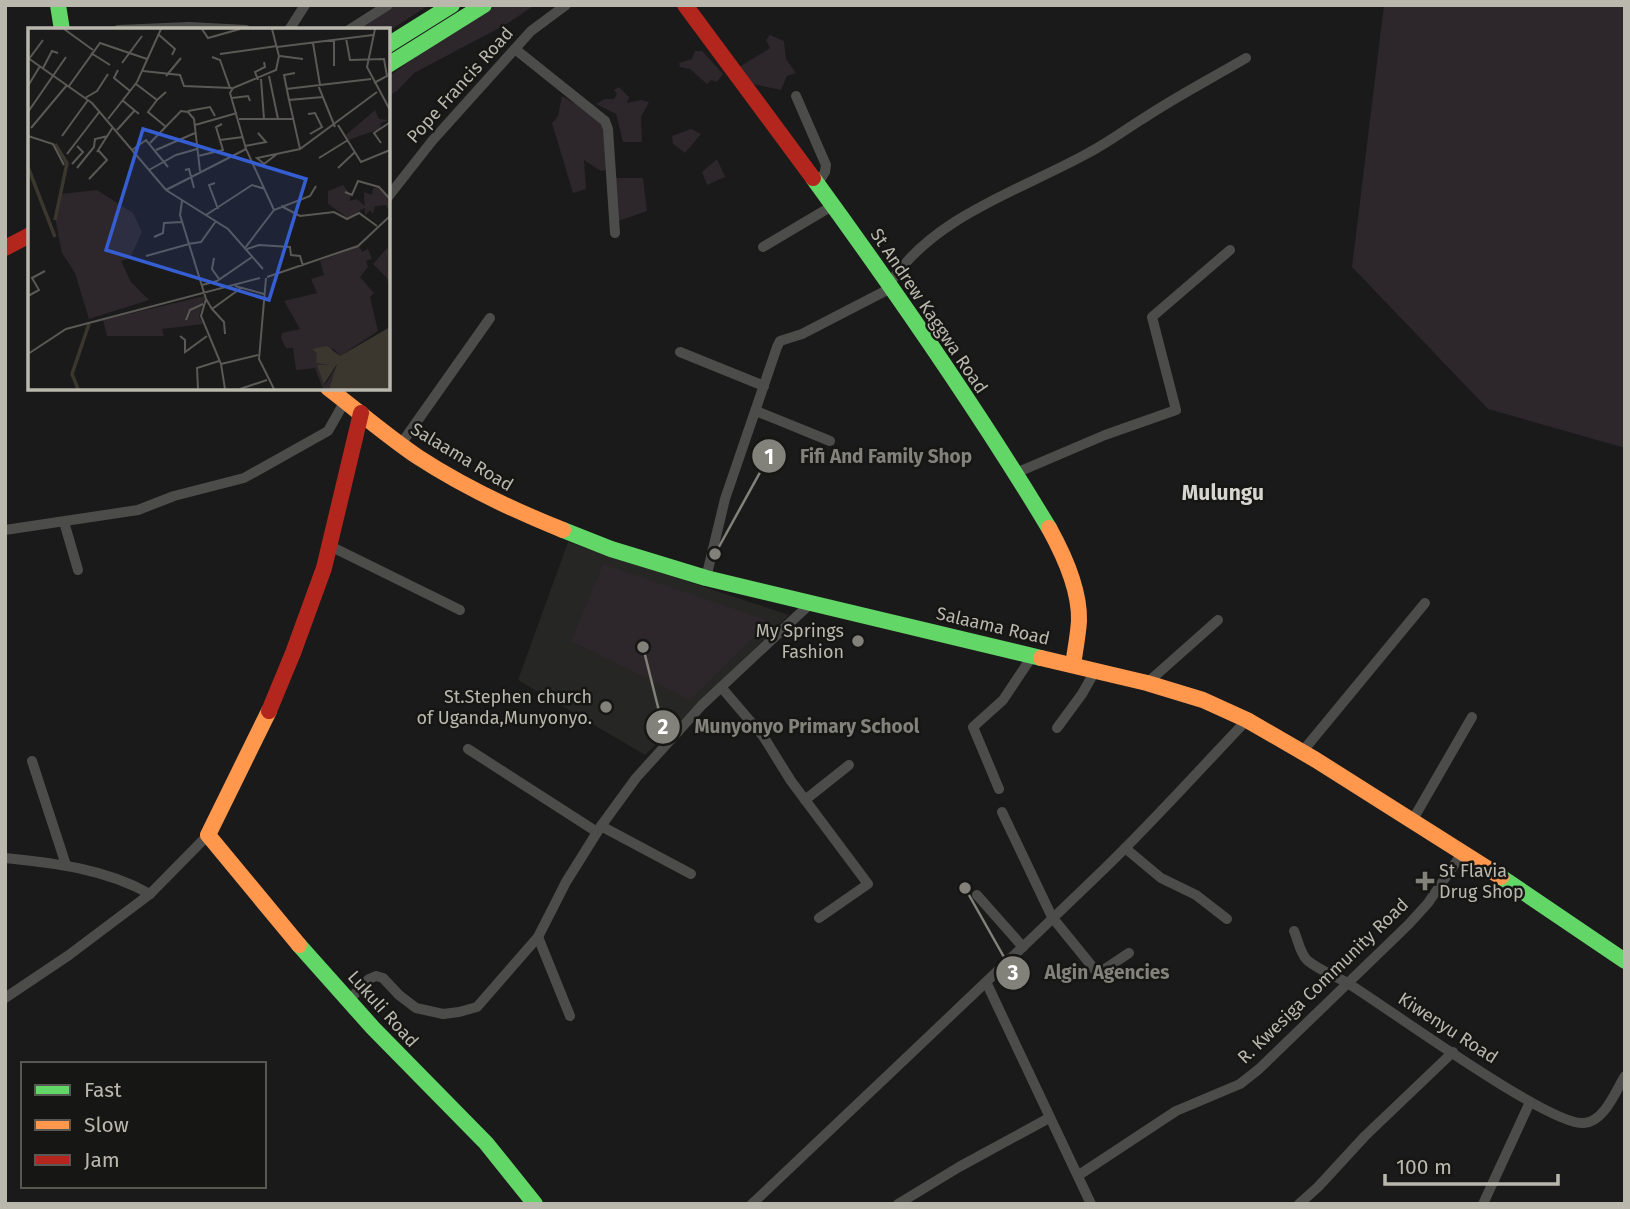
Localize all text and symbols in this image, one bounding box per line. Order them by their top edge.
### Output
street label: Pope Francis Road [402,22,518,148]
inset map [28,28,390,390]
street label: St Andrew Kaggwa Road [866,224,992,398]
street label: Salaama Road [407,418,517,496]
callout: Fifi And Family Shop [751,436,986,476]
text: 1 [764,444,774,470]
text: Fifi And Family Shop [800,445,972,468]
district label: Mulungu [1182,480,1264,506]
street label: Salaama Road [934,602,1052,650]
place label: My Springs Fashion [756,620,844,663]
marker: My Springs Fashion [850,633,866,649]
place label: St.Stephen church of Uganda,Munyonyo. [416,686,592,729]
marker: St.Stephen church of Uganda,Munyonyo. [598,699,614,715]
callout: Munyonyo Primary School [645,707,933,747]
text: 2 [658,714,669,740]
text: Munyonyo Primary School [695,715,920,738]
place label: St Flavia Drug Shop [1439,860,1524,903]
marker: St Flavia Drug Shop [1417,873,1433,889]
street label: R. Kwesiga Community Road [1233,894,1413,1068]
callout: Algin Agencies [996,953,1184,993]
text: 3 [1007,960,1019,986]
text: Algin Agencies [1044,961,1169,984]
street label: Lukuli Road [343,966,423,1052]
street label: Kiwenyu Road [1394,988,1502,1068]
legend [21,1062,266,1188]
text: Fast [84,1077,122,1103]
text: Slow [84,1112,129,1138]
scale bar [1385,1142,1558,1186]
text: Jam [84,1147,120,1173]
text: 100 m [1396,1154,1452,1180]

